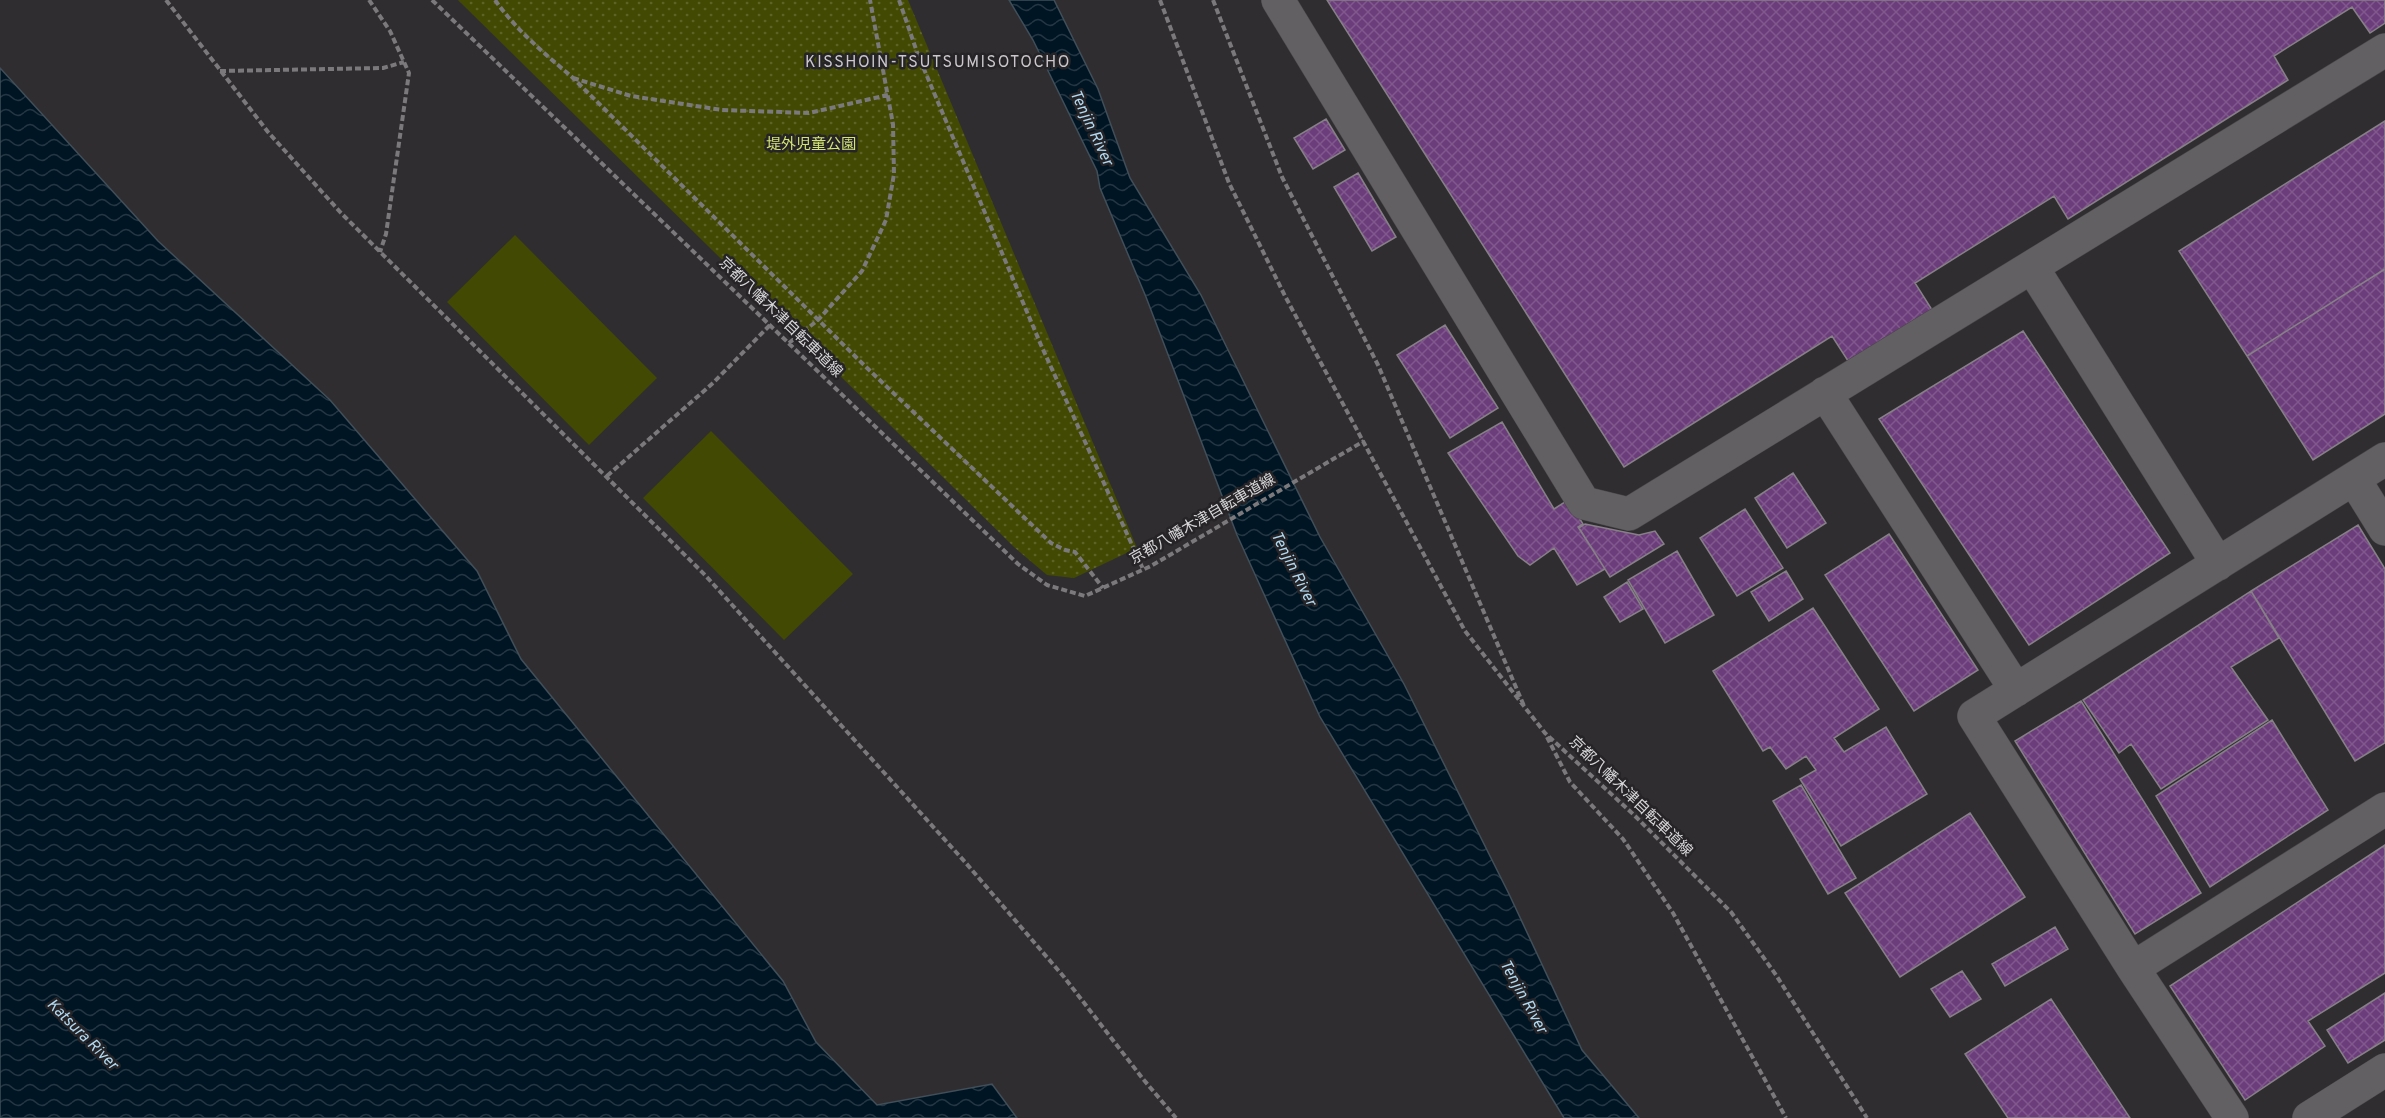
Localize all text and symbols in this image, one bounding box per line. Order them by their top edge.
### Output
district label: KISSHOIN-TSUTSUMISOTOCHO [805,53,1071,73]
water label: Tenjin River [1065,87,1118,171]
park label: 堤外児童公園 [766,136,856,155]
street label: 京都八幡木津自転車道線 [714,254,846,382]
street label: 京都八幡木津自転車道線 [1127,471,1279,569]
water label: Tenjin River [1266,528,1321,612]
street label: 京都八幡木津自転車道線 [1564,733,1696,861]
water label: Tenjin River [1494,956,1552,1039]
water label: Katsura River [42,995,123,1076]

